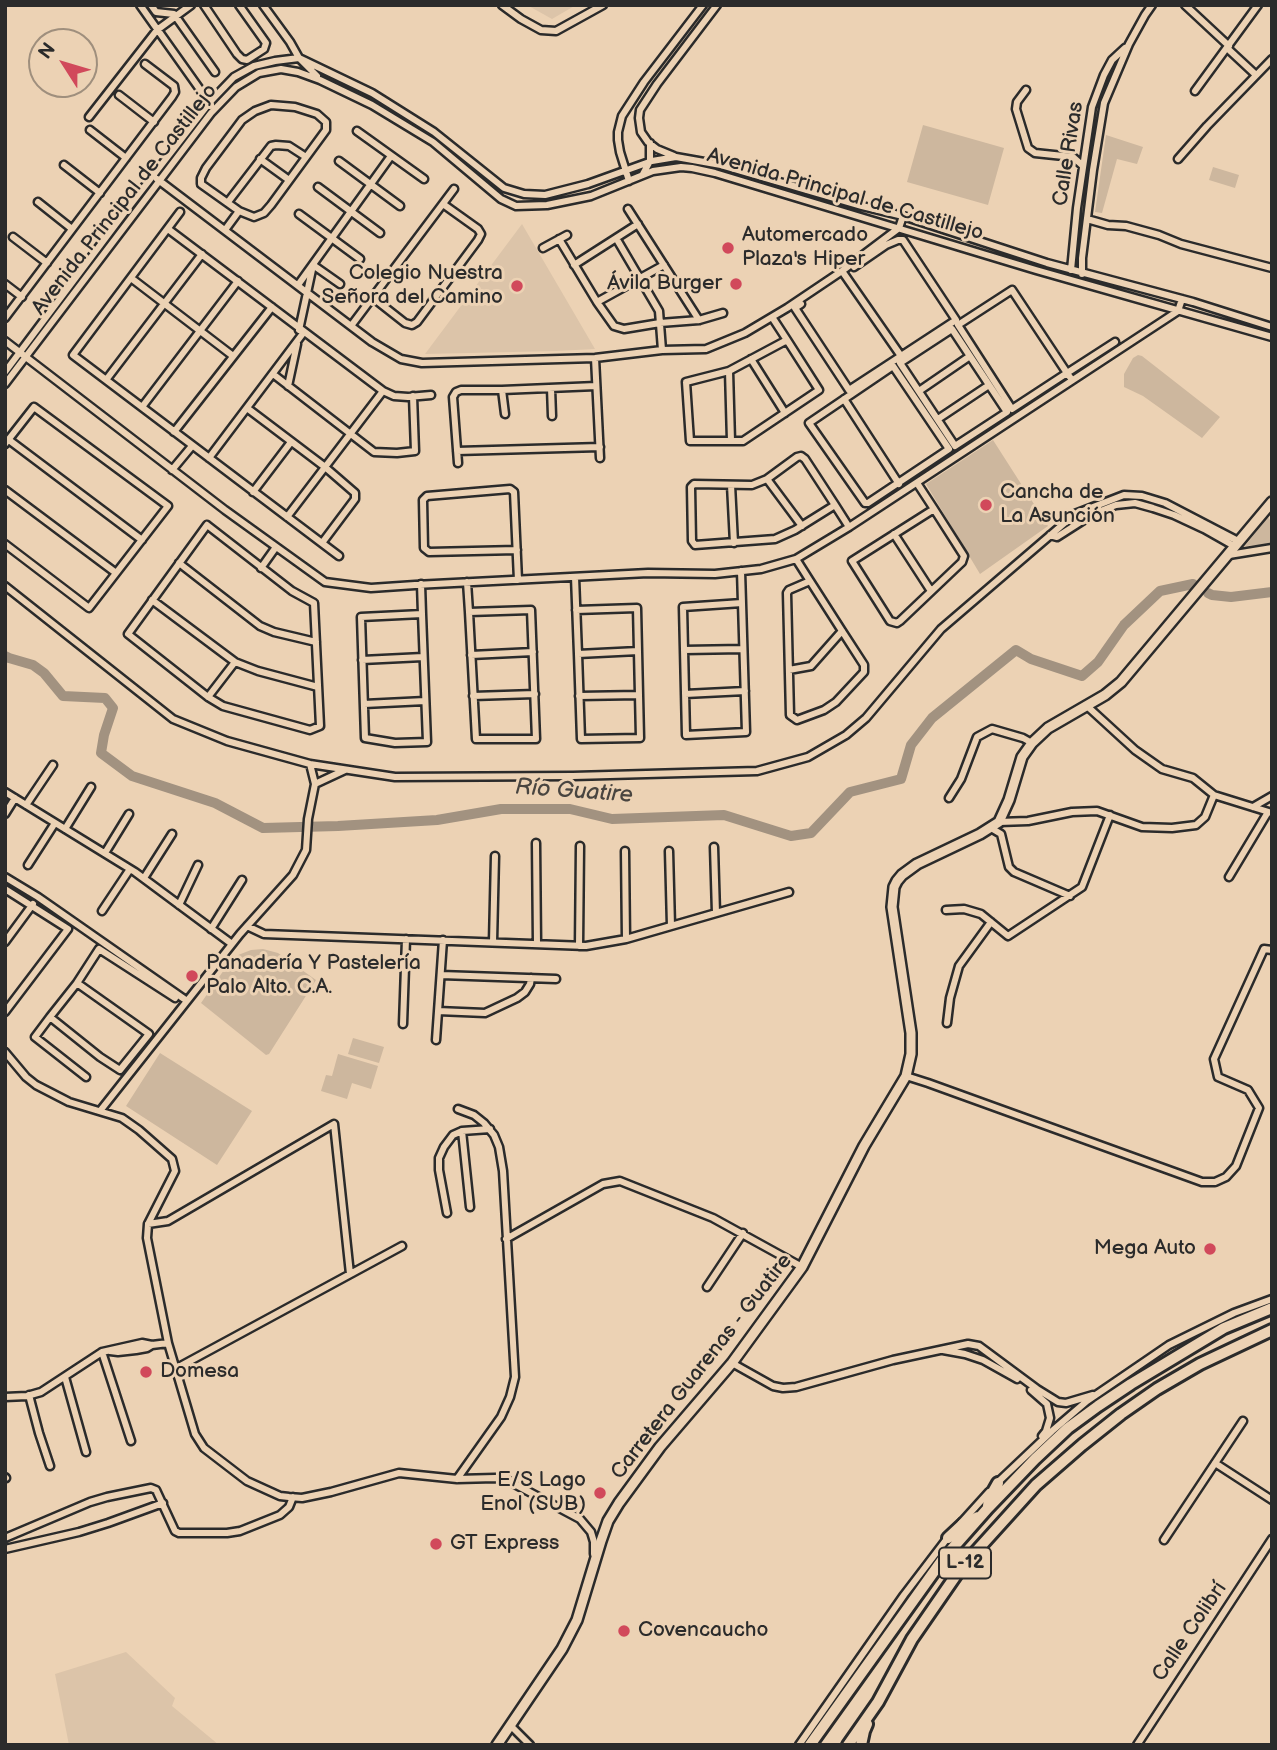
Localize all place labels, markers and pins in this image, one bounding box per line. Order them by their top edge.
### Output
place label: Automercado Plaza's Hiper [742,223,868,273]
marker: Automercado Plaza's Hiper [720,240,736,256]
place label: Colegio Nuestra Señora del Camino [322,261,503,311]
place label: Ávila Burger [607,271,722,297]
marker: Ávila Burger [728,276,744,292]
marker: Colegio Nuestra Señora del Camino [509,278,525,294]
place label: Cancha de La Asunción [1000,480,1115,530]
marker: Cancha de La Asunción [978,497,994,513]
place label: Panadería Y Pastelería Palo Alto. C.A. [206,951,421,1001]
marker: Panadería Y Pastelería Palo Alto. C.A. [184,968,200,984]
place label: Mega Auto [1094,1236,1196,1262]
marker: Mega Auto [1202,1241,1218,1257]
place label: Domesa [160,1359,239,1385]
marker: Domesa [138,1364,154,1380]
place label: E/S Lago Enol (SUB) [480,1468,586,1518]
marker: E/S Lago Enol (SUB) [592,1485,608,1501]
place label: GT Express [450,1531,559,1557]
marker: GT Express [428,1536,444,1552]
place label: Covencaucho [638,1618,768,1644]
marker: Covencaucho [616,1623,632,1639]

